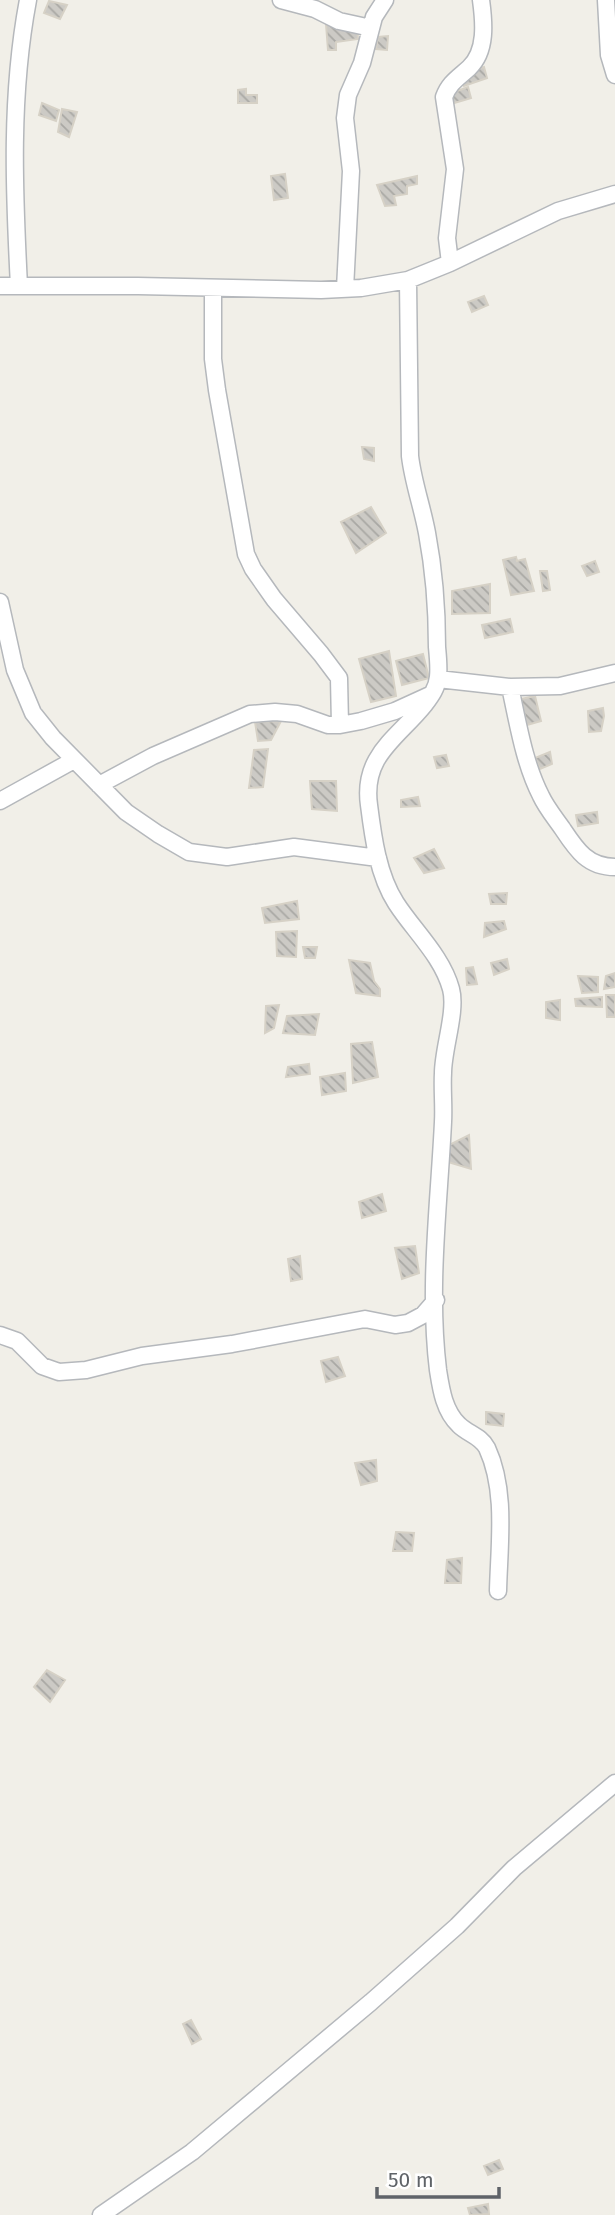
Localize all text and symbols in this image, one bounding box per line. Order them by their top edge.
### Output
scale bar [377,2156,500,2200]
text: 50 m [388,2167,434,2193]

